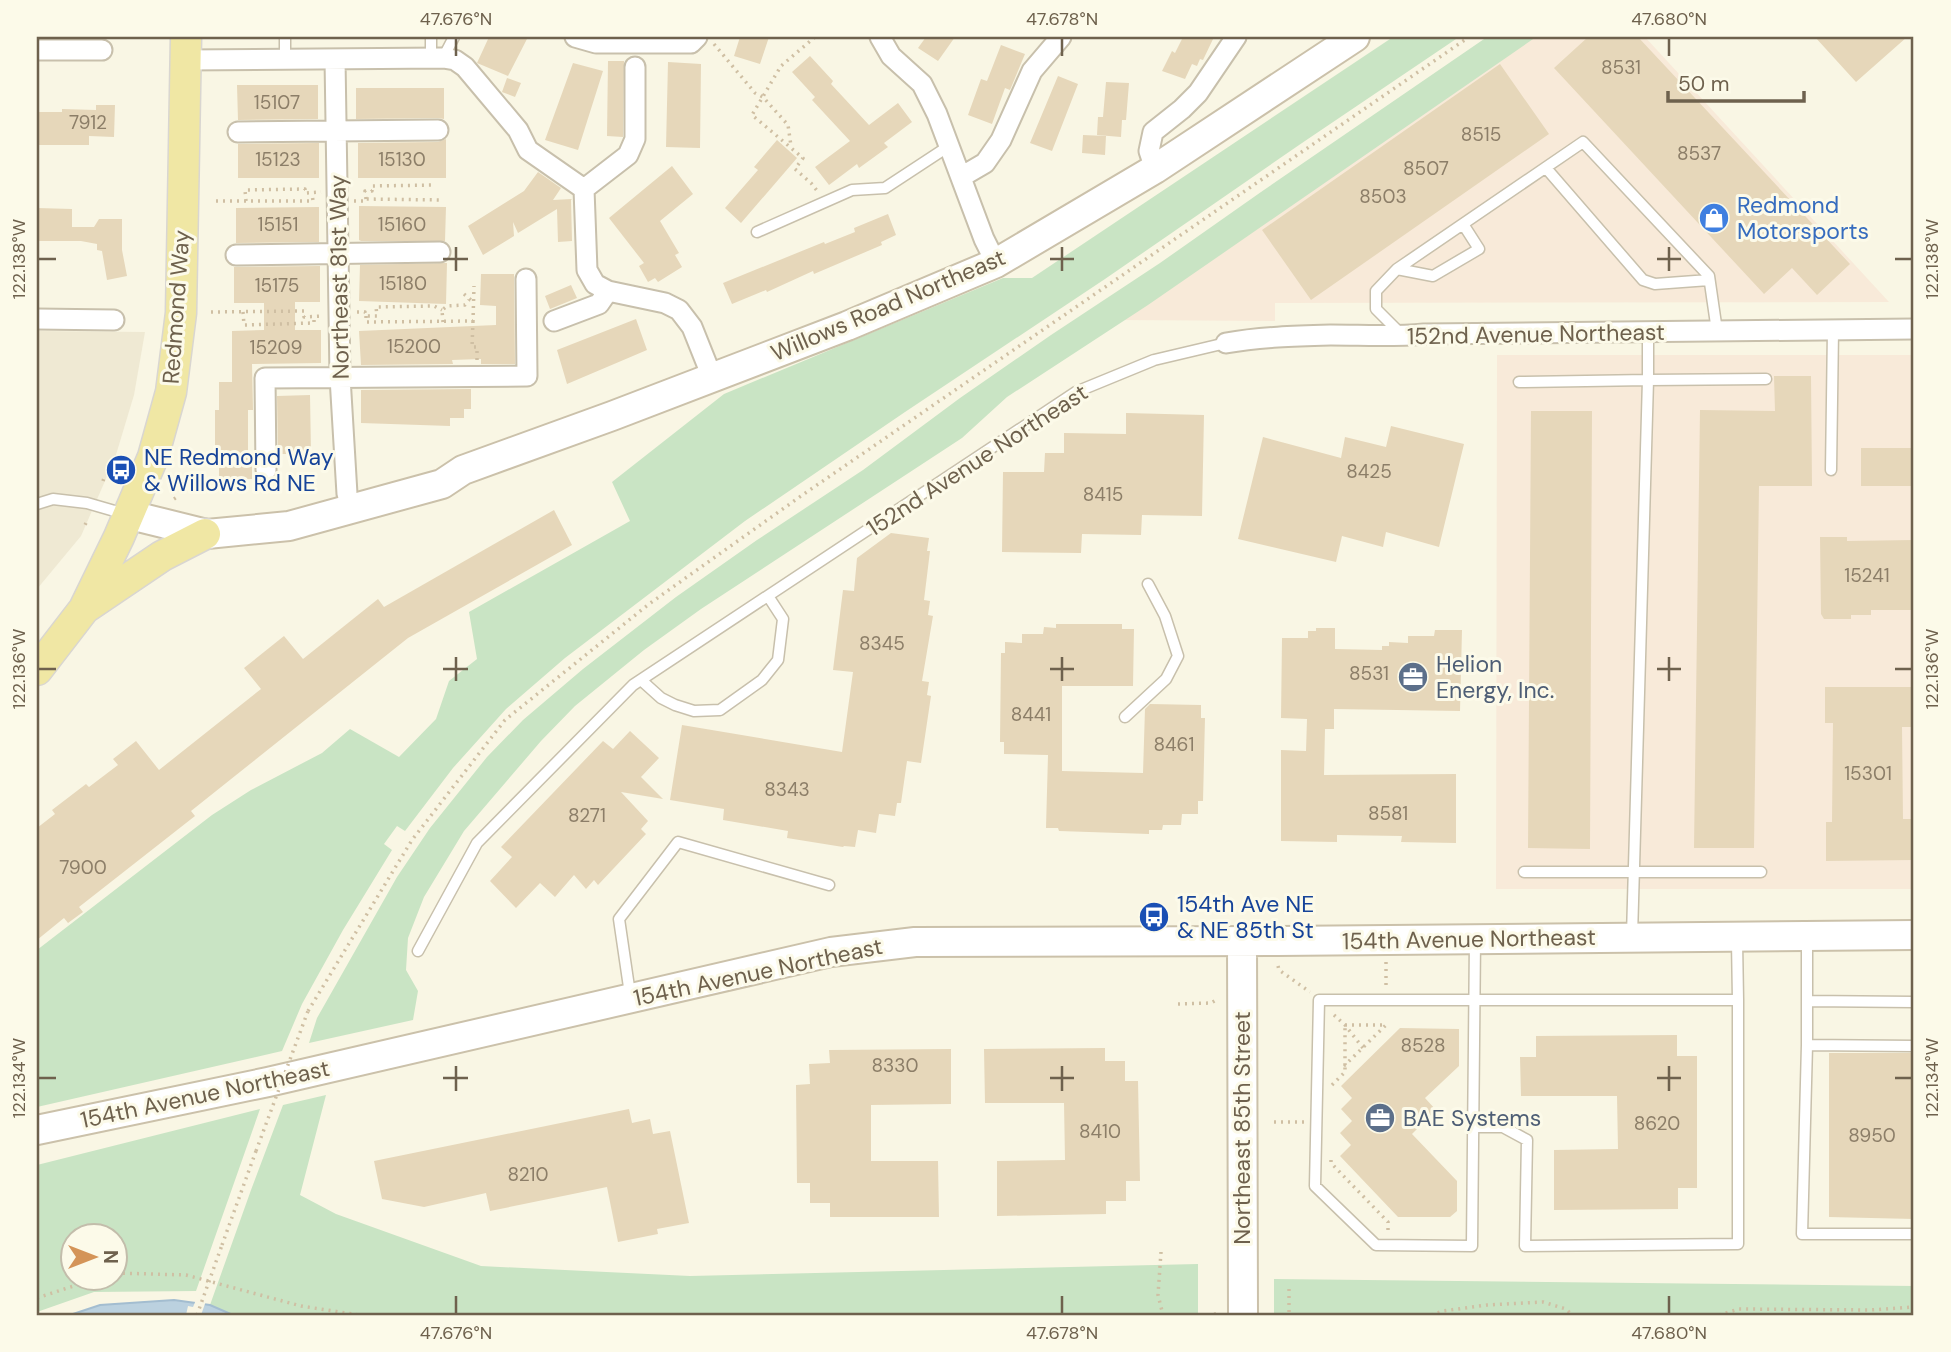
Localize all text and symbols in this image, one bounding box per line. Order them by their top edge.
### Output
text: 47.676°N [420,7,492,31]
text: 47.678°N [1026,7,1098,31]
text: 47.680°N [1631,7,1707,31]
house number: 8531 [1601,55,1641,80]
scale bar [1668,60,1804,104]
text: 50 m [1678,70,1729,98]
house number: 15107 [254,90,300,115]
house number: 7912 [69,110,107,135]
house number: 8515 [1461,122,1501,147]
house number: 8537 [1677,141,1721,166]
house number: 15123 [255,147,301,172]
house number: 15130 [378,147,426,172]
house number: 8507 [1403,156,1449,181]
street label: Northeast 81st Way [322,174,356,380]
house number: 8503 [1359,184,1407,209]
place label: Redmond Motorsports [1737,190,1869,246]
shop icon: Redmond Motorsports [1697,201,1731,235]
house number: 15151 [258,212,298,237]
house number: 15160 [378,212,426,237]
text: 122.138°W [7,219,31,299]
text: 122.138°W [1920,219,1944,299]
street label: Redmond Way [156,229,196,385]
street label: Willows Road Northeast [766,242,1010,368]
house number: 15180 [379,271,427,296]
house number: 15175 [255,273,299,298]
street label: 152nd Avenue Northeast [1407,317,1665,351]
house number: 15200 [387,334,441,359]
house number: 15209 [250,335,302,360]
street label: 152nd Avenue Northeast [861,377,1093,543]
place label: NE Redmond Way & Willows Rd NE [144,442,334,498]
bus stop icon: NE Redmond Way & Willows Rd NE [104,453,138,487]
house number: 8425 [1346,459,1392,484]
house number: 8415 [1083,482,1123,507]
house number: 15241 [1844,563,1890,588]
text: 122.136°W [7,629,31,709]
text: 122.136°W [1920,629,1944,709]
house number: 8345 [859,631,905,656]
place label: Helion Energy, Inc. [1436,649,1554,705]
office icon: Helion Energy, Inc. [1396,660,1430,694]
house number: 8531 [1349,661,1389,686]
house number: 8441 [1011,702,1051,727]
house number: 8461 [1154,732,1194,757]
house number: 15301 [1844,761,1892,786]
house number: 8343 [764,777,810,802]
house number: 8581 [1368,801,1408,826]
house number: 8271 [568,803,606,828]
house number: 7900 [59,855,107,880]
place label: 154th Ave NE & NE 85th St [1177,889,1314,945]
bus stop icon: 154th Ave NE & NE 85th St [1137,900,1171,934]
street label: 154th Avenue Northeast [1342,922,1596,956]
street label: 154th Avenue Northeast [631,931,885,1013]
street label: Northeast 85th Street [1227,1011,1257,1245]
house number: 8528 [1401,1033,1446,1058]
text: 122.134°W [7,1038,31,1118]
text: 122.134°W [1920,1038,1944,1118]
street label: 154th Avenue Northeast [78,1053,332,1135]
house number: 8330 [871,1053,919,1078]
office icon: BAE Systems [1363,1101,1397,1135]
place label: BAE Systems [1403,1103,1541,1133]
house number: 8620 [1634,1111,1680,1136]
house number: 8410 [1079,1119,1121,1144]
house number: 8950 [1848,1123,1896,1148]
house number: 8210 [507,1162,549,1187]
north arrow [60,1222,130,1292]
text: N [98,1250,123,1264]
text: 47.676°N [420,1321,492,1345]
text: 47.678°N [1026,1321,1098,1345]
text: 47.680°N [1631,1321,1707,1345]

